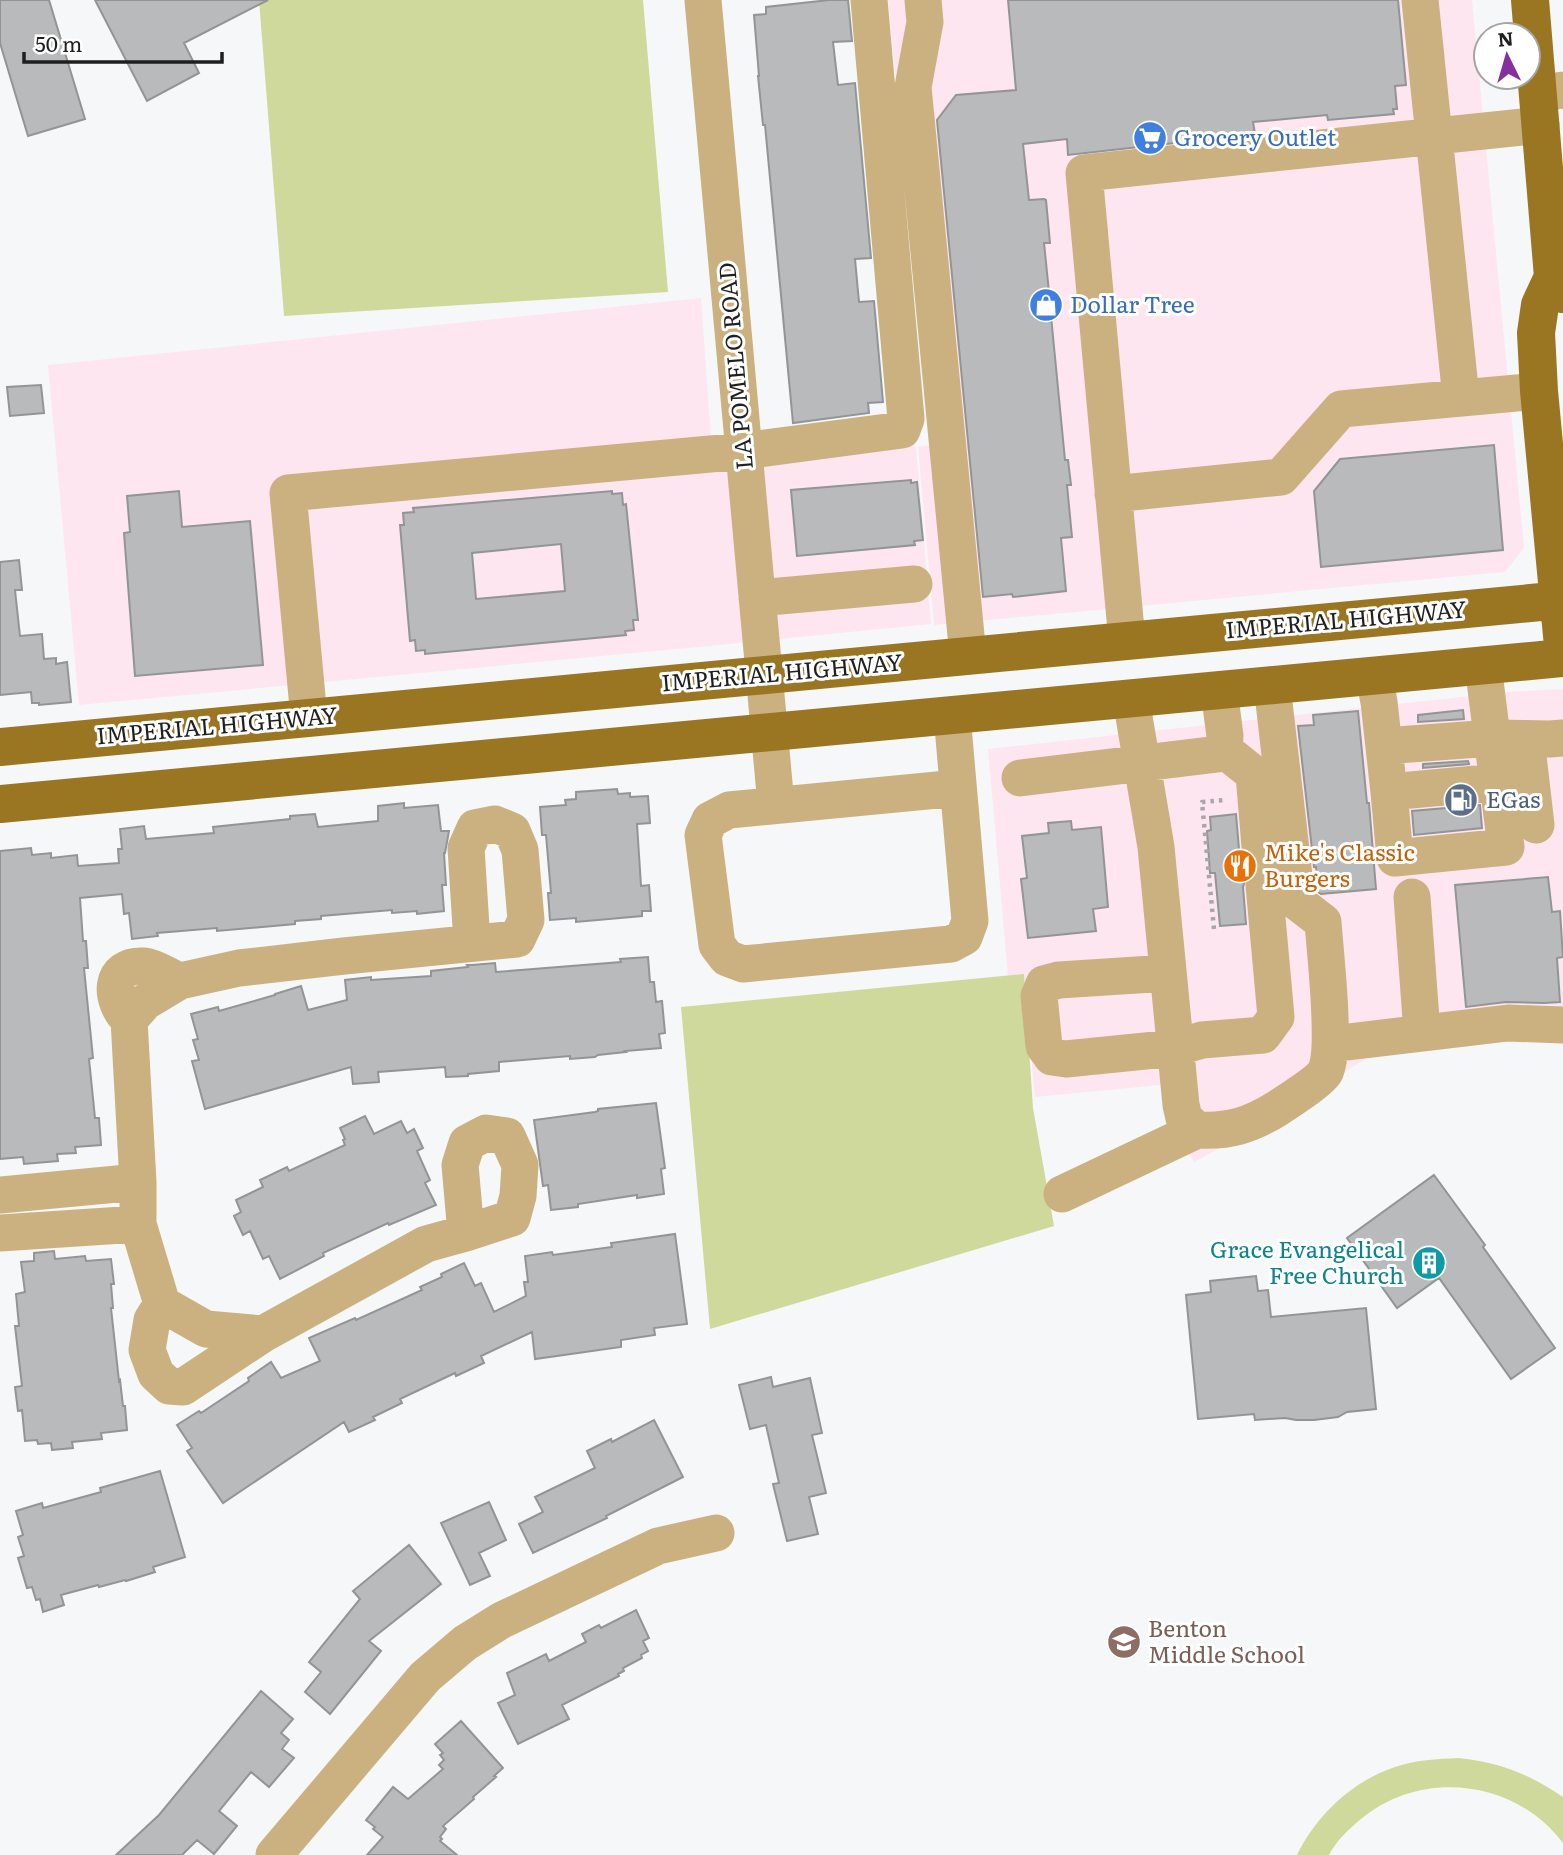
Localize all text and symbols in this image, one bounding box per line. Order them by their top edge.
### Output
scale bar [24,21,222,65]
north arrow [1472,21,1542,91]
text: N [1496,23,1515,53]
text: 50 m [35,27,82,58]
supermarket icon: Grocery Outlet [1131,119,1169,157]
place label: Grocery Outlet [1174,119,1337,153]
street label: LA POMELO ROAD [708,261,760,471]
shop icon: Dollar Tree [1027,286,1065,324]
place label: Dollar Tree [1070,286,1195,320]
street label: IMPERIAL HIGHWAY [1224,591,1468,645]
street label: IMPERIAL HIGHWAY [660,644,904,698]
street label: IMPERIAL HIGHWAY [95,697,339,751]
fuel station icon: EGas [1442,781,1480,819]
place label: EGas [1486,781,1541,815]
place label: Mike's Classic Burgers [1264,834,1415,894]
restaurant icon: Mike's Classic Burgers [1221,847,1259,885]
place label: Grace Evangelical Free Church [1210,1231,1404,1291]
building icon: Grace Evangelical Free Church [1410,1244,1448,1282]
place label: Benton Middle School [1148,1610,1305,1670]
school or university icon: Benton Middle School [1105,1623,1143,1661]

